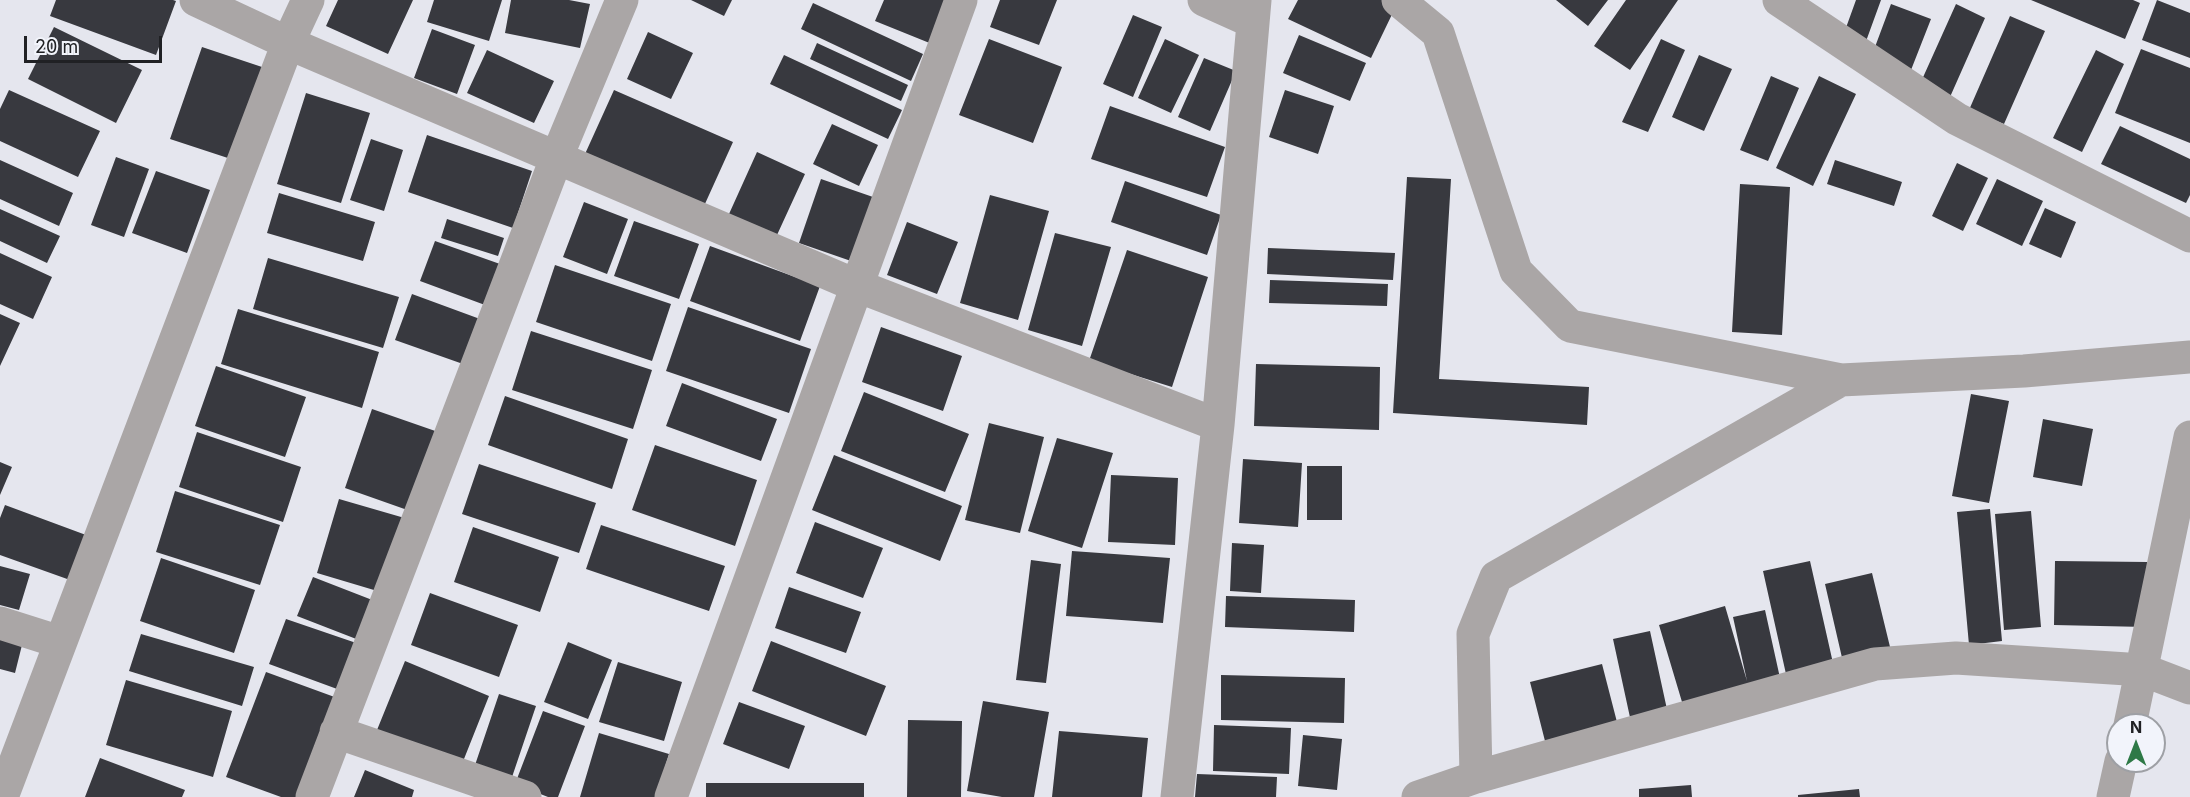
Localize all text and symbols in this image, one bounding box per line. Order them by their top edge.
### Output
scale bar [27,24,165,62]
text: 20 m [35,36,78,57]
north arrow [2106,713,2166,773]
text: N [2130,717,2142,737]

